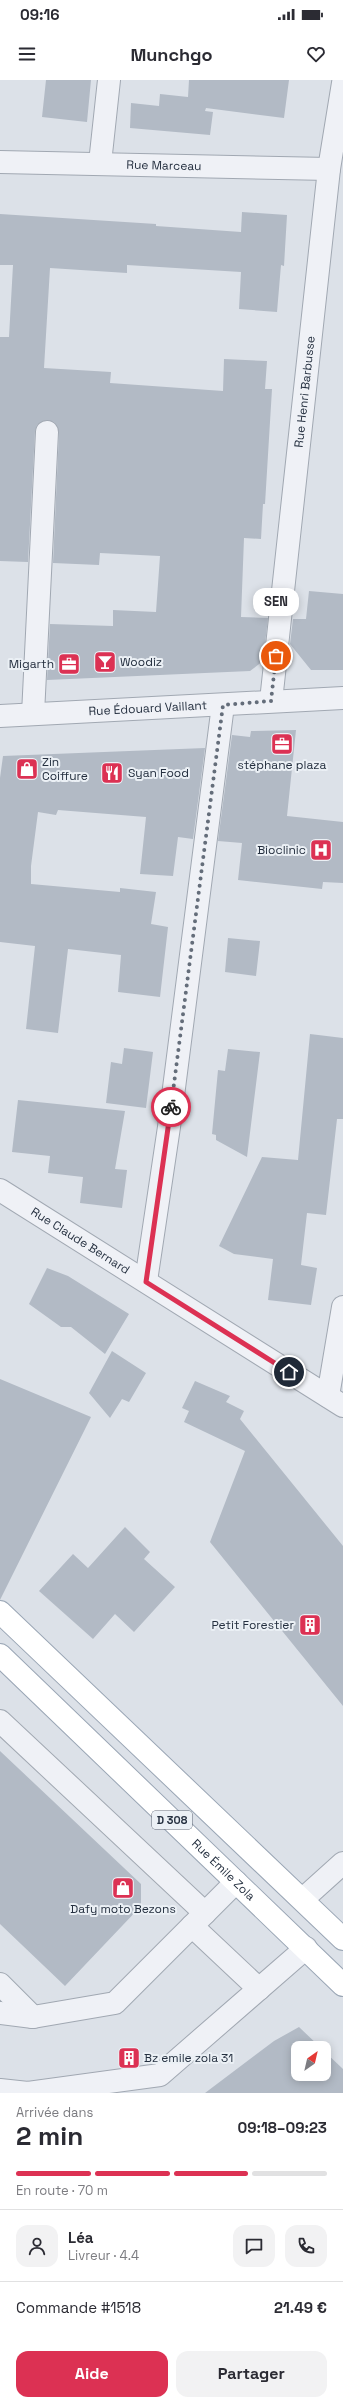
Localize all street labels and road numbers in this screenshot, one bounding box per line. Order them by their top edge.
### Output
street label: Rue Marceau [126,157,202,174]
street label: Rue Henri Barbusse [291,335,319,449]
street label: Rue Édouard Vaillant [88,697,207,719]
street label: Rue Claude Bernard [28,1204,133,1278]
road number: D 308 [152,1811,192,1829]
street label: Rue Émile Zola [188,1836,259,1904]

